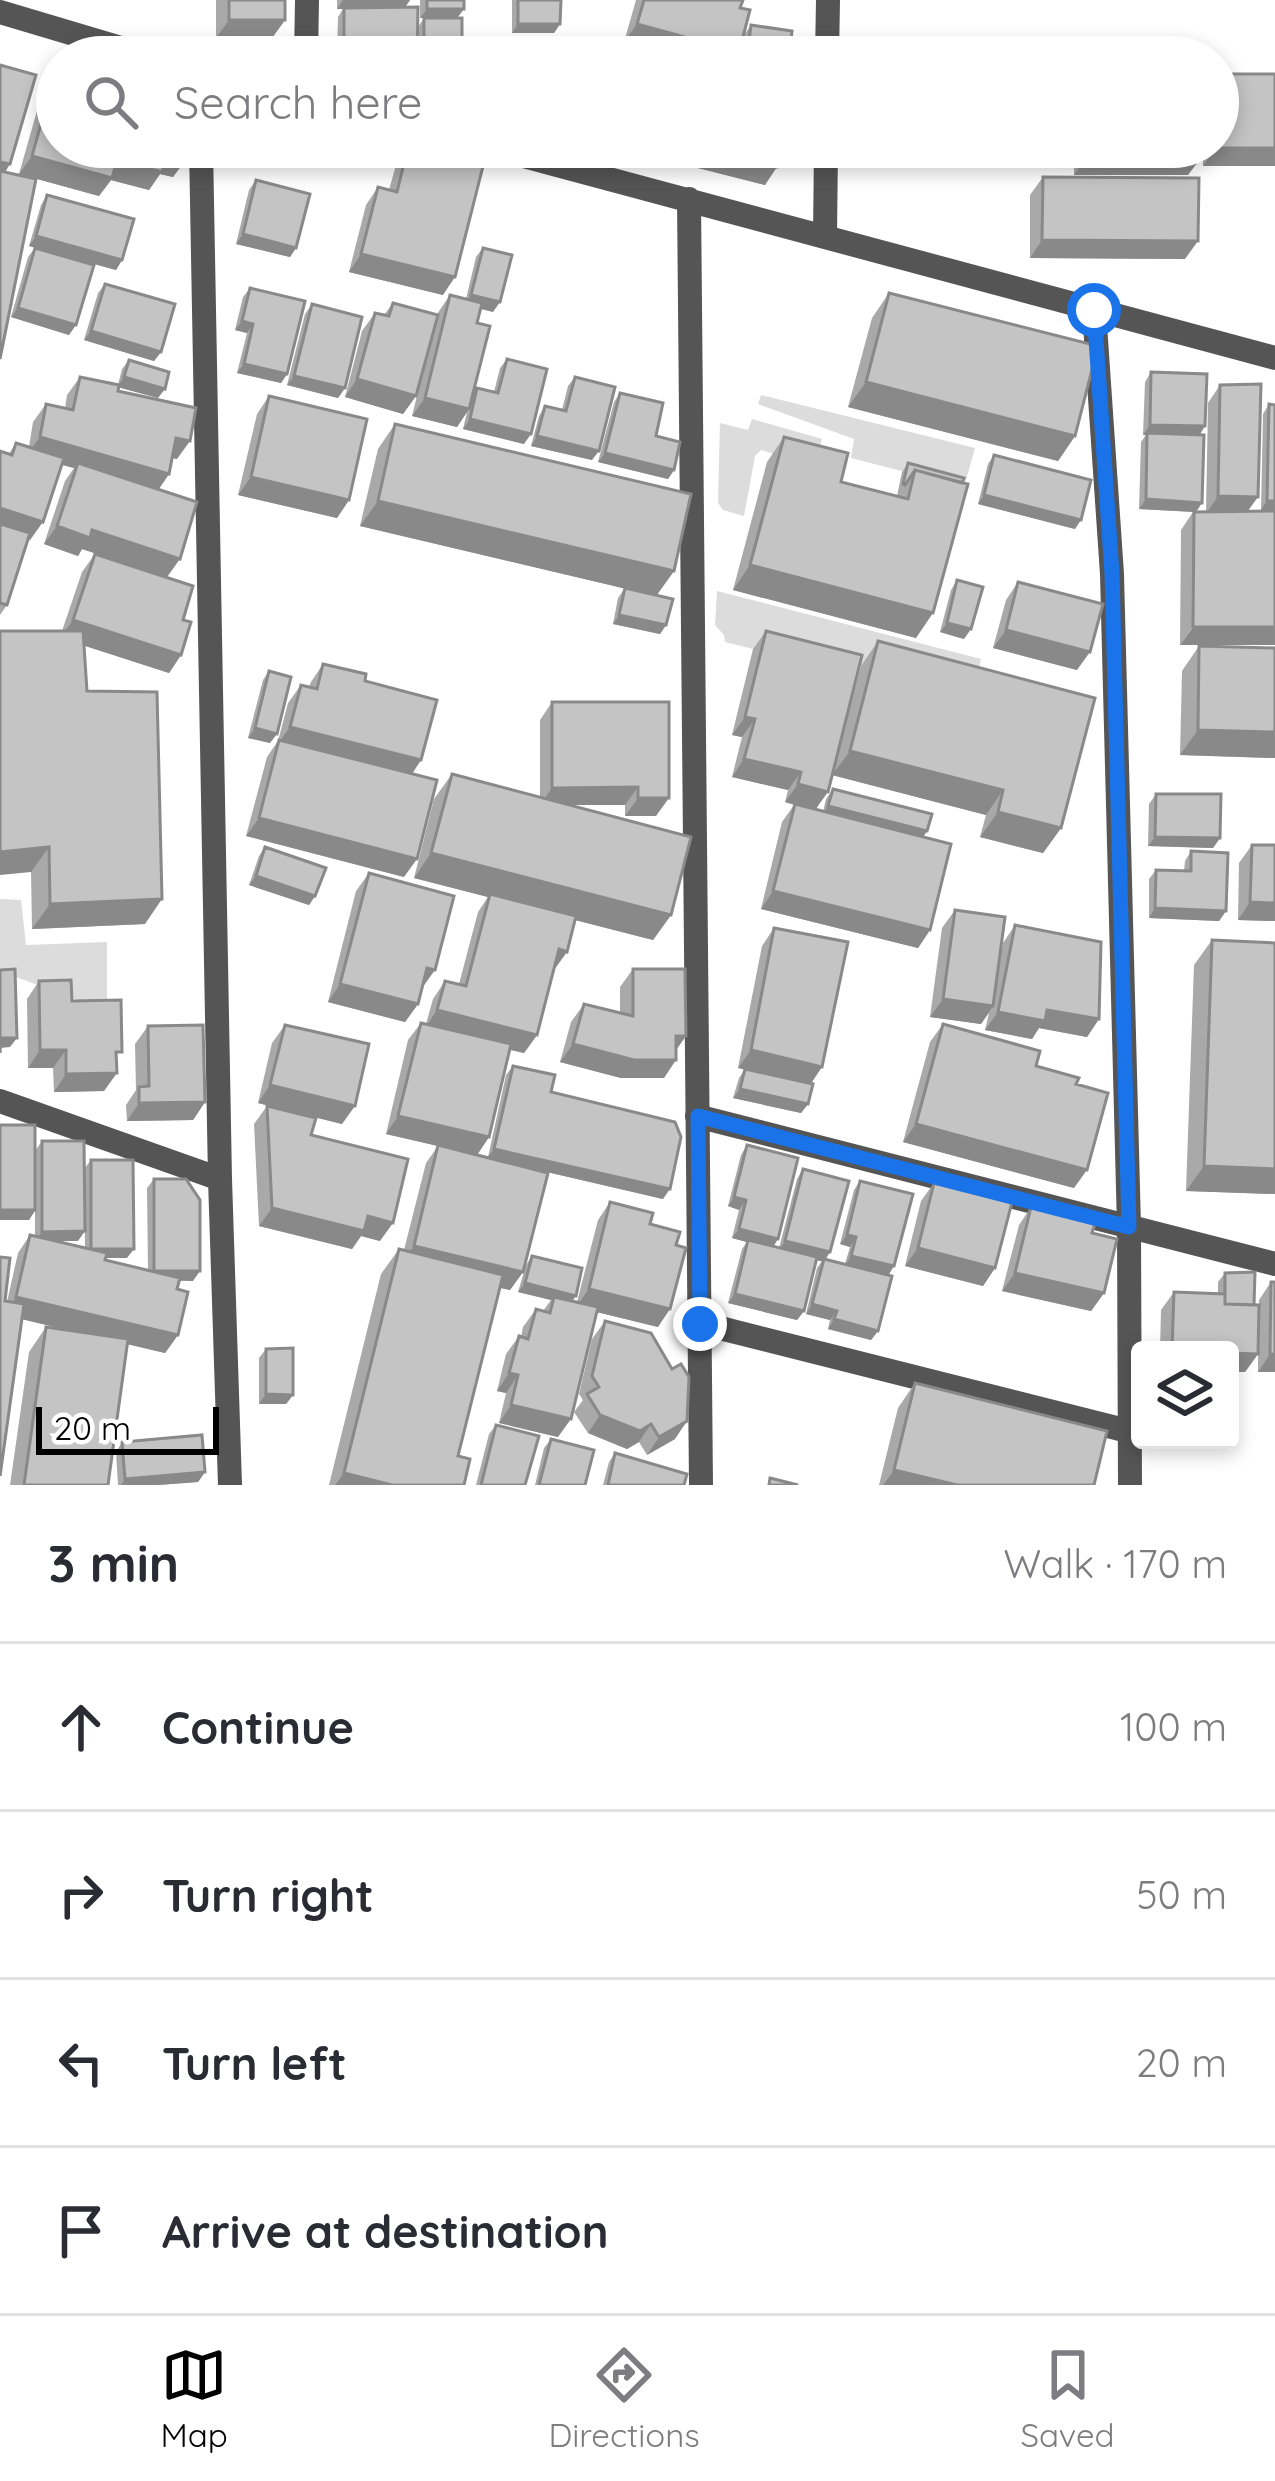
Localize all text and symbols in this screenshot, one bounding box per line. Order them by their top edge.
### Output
search box [36,36,1239,168]
icon: search [78,69,144,135]
text: Search here [174,74,422,130]
route start [1067,283,1121,337]
route end [673,1297,727,1351]
map controls [1131,1341,1239,1449]
button: layers [1131,1341,1239,1449]
scale bar [36,1401,219,1454]
text: 20 m [54,1407,131,1448]
text: 3 min [48,1531,179,1595]
text: Walk · 170 m [1003,1539,1227,1588]
icon: ahead [48,1694,114,1760]
text: Continue [162,1699,354,1755]
text: 100 m [1120,1702,1227,1751]
icon: right [48,1862,114,1928]
text: Turn right [162,1867,374,1923]
text: 50 m [1136,1870,1227,1919]
icon: left [48,2030,114,2096]
text: Turn left [162,2035,347,2091]
text: 20 m [1136,2038,1227,2087]
icon: arrive [48,2198,114,2264]
text: Arrive at destination [162,2203,608,2259]
tab: Map [160,2342,228,2455]
tab: Directions [548,2342,700,2455]
tab: Saved [1021,2342,1115,2455]

